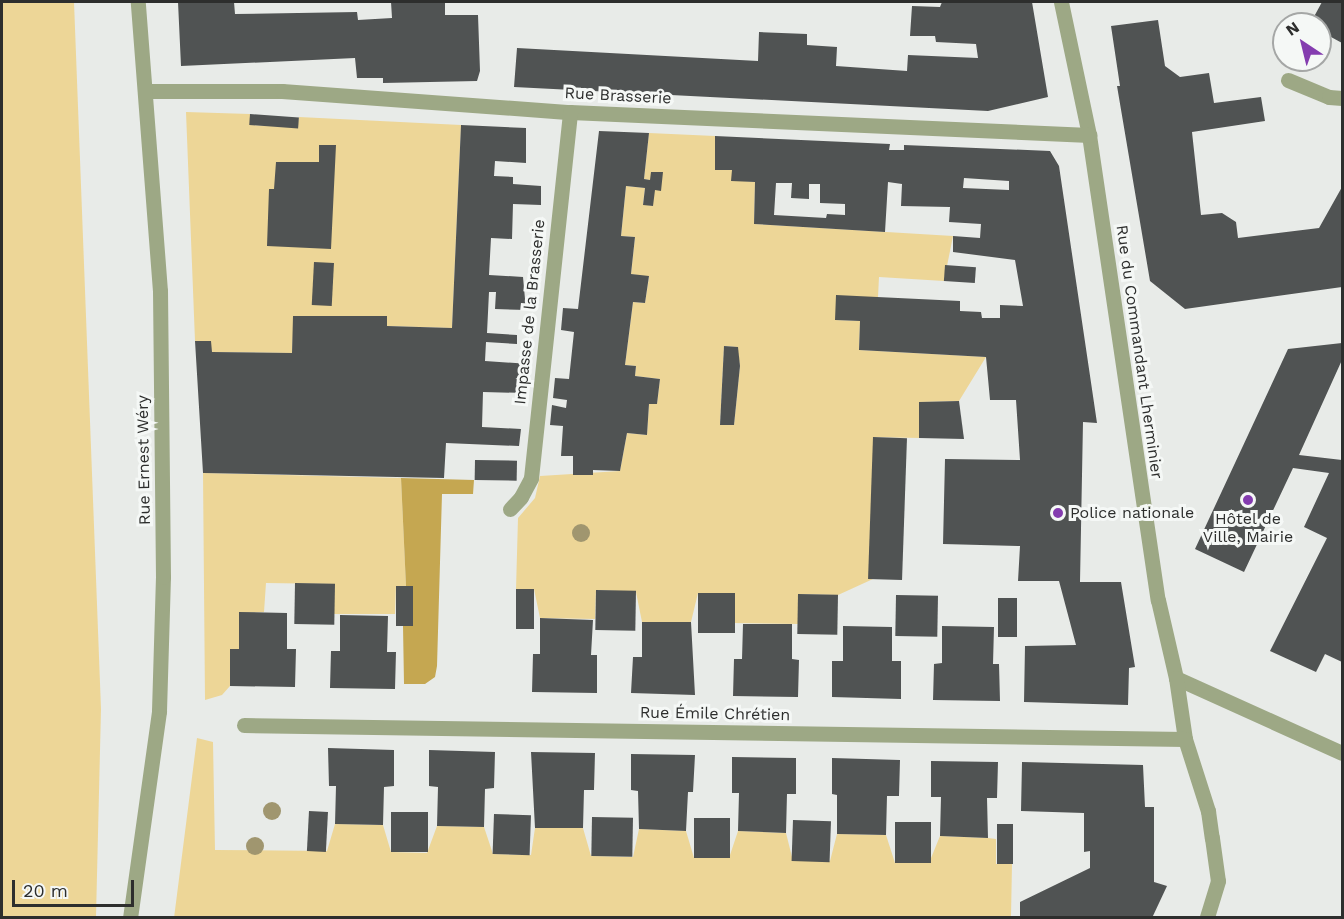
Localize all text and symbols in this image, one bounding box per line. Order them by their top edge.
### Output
north arrow [1272,12,1332,72]
text: N [1282,17,1303,40]
street label: Rue Brasserie [564,84,672,108]
street label: Impasse de la Brasserie [511,218,549,406]
street label: Rue du Commandant Lherminier [1112,224,1166,480]
street label: Rue Ernest Wéry [133,395,155,525]
marker: Hôtel de Ville, Mairie [1241,493,1255,507]
place label: Police nationale [1070,503,1194,523]
marker: Police nationale [1051,506,1065,520]
place label: Hôtel de Ville, Mairie [1203,509,1293,547]
street label: Rue Émile Chrétien [640,703,790,725]
scale bar [15,868,136,906]
text: 20 m [23,880,68,901]

